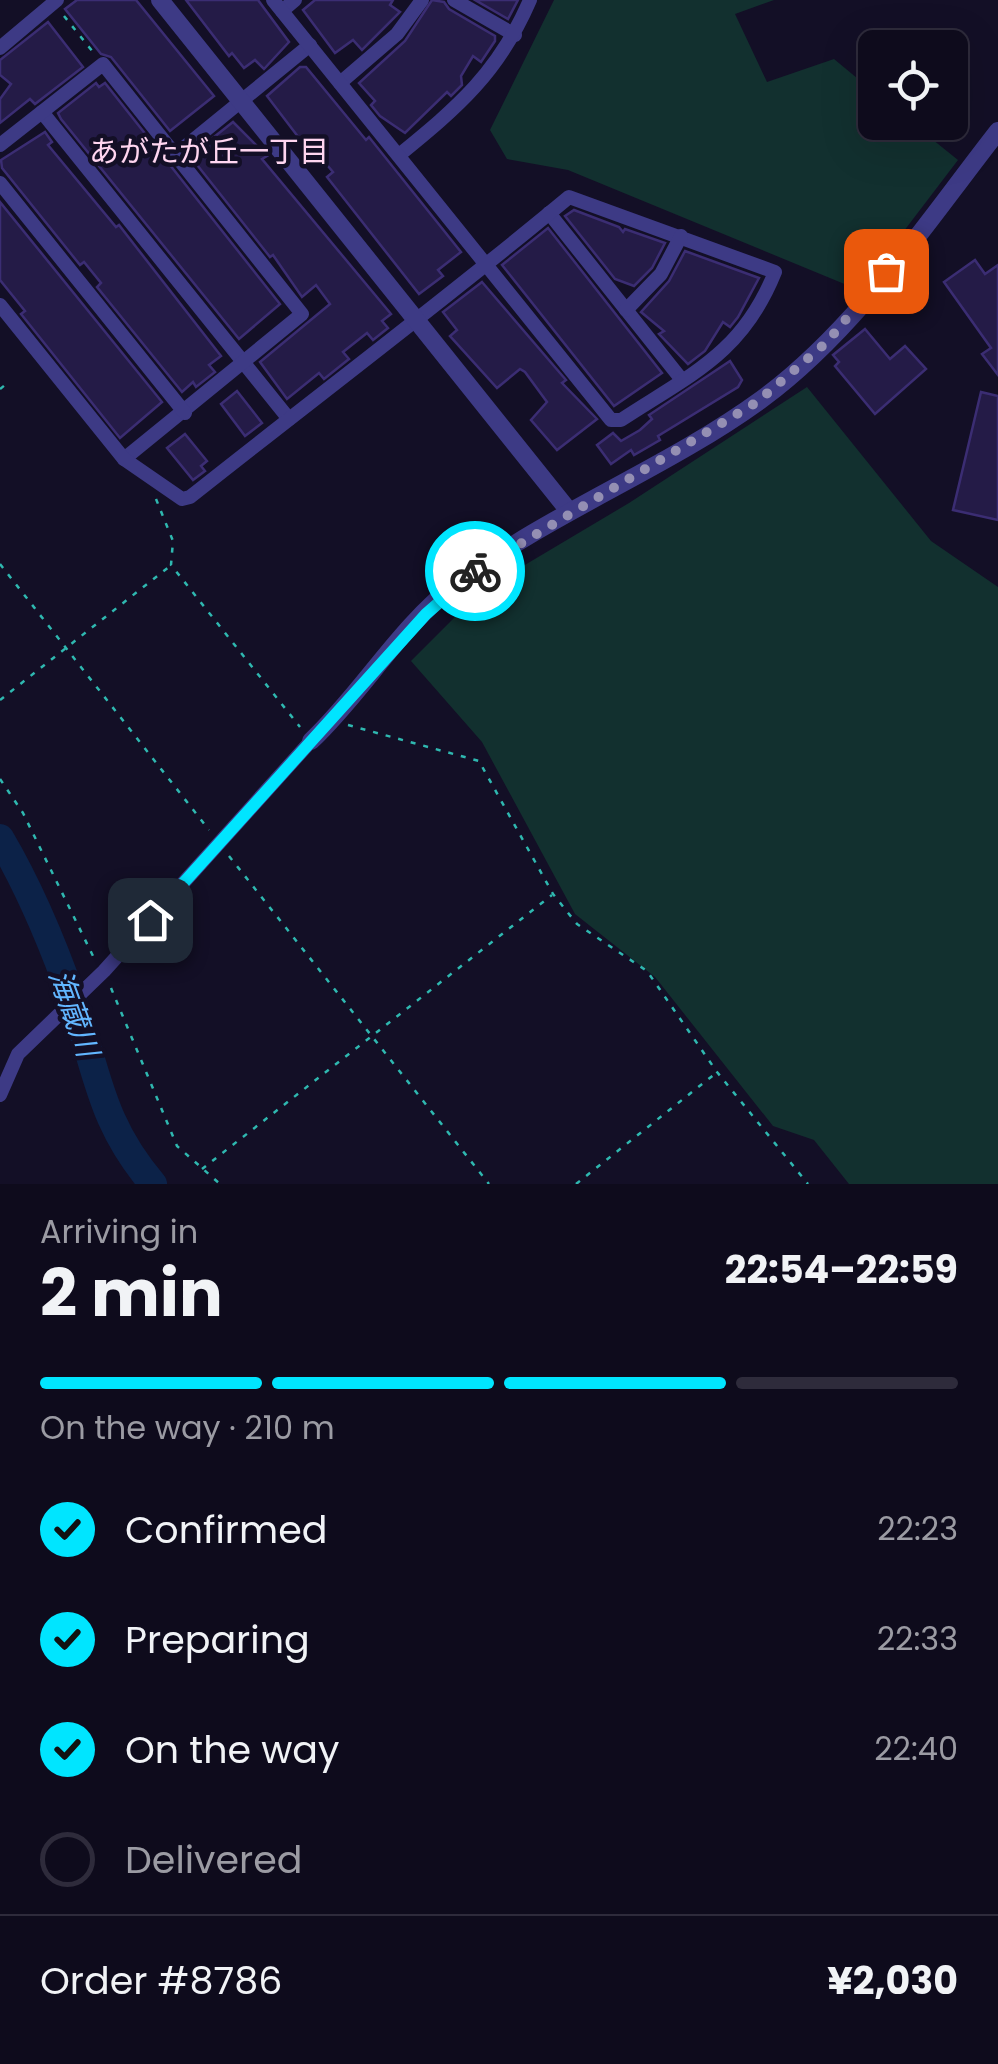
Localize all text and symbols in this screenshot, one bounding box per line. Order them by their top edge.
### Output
map controls [858,30,968,140]
button: locate [858,30,968,140]
district label: あがたが丘一丁目 [89,130,329,173]
pin [844,229,929,314]
icon: bag [859,244,914,299]
courier [425,521,525,621]
icon: bike [448,544,503,599]
pin [108,878,193,963]
icon: home [123,893,178,948]
water label: 海蔵川 [38,963,111,1065]
text: Arriving in [40,1209,198,1254]
text: 22:54–22:59 [725,1243,958,1296]
text: 2 min [40,1248,223,1339]
text: On the way · 210 m [40,1405,335,1450]
icon: check [40,1502,95,1557]
text: Confirmed [125,1503,327,1556]
text: 22:23 [877,1506,958,1551]
icon: check [40,1612,95,1667]
text: Preparing [125,1613,310,1666]
text: 22:33 [877,1616,958,1661]
icon: check [40,1722,95,1777]
text: On the way [125,1723,339,1776]
text: 22:40 [874,1726,958,1771]
text: Delivered [125,1833,302,1886]
text: Order #8786 [40,1954,282,2007]
text: ¥2,030 [827,1954,958,2007]

